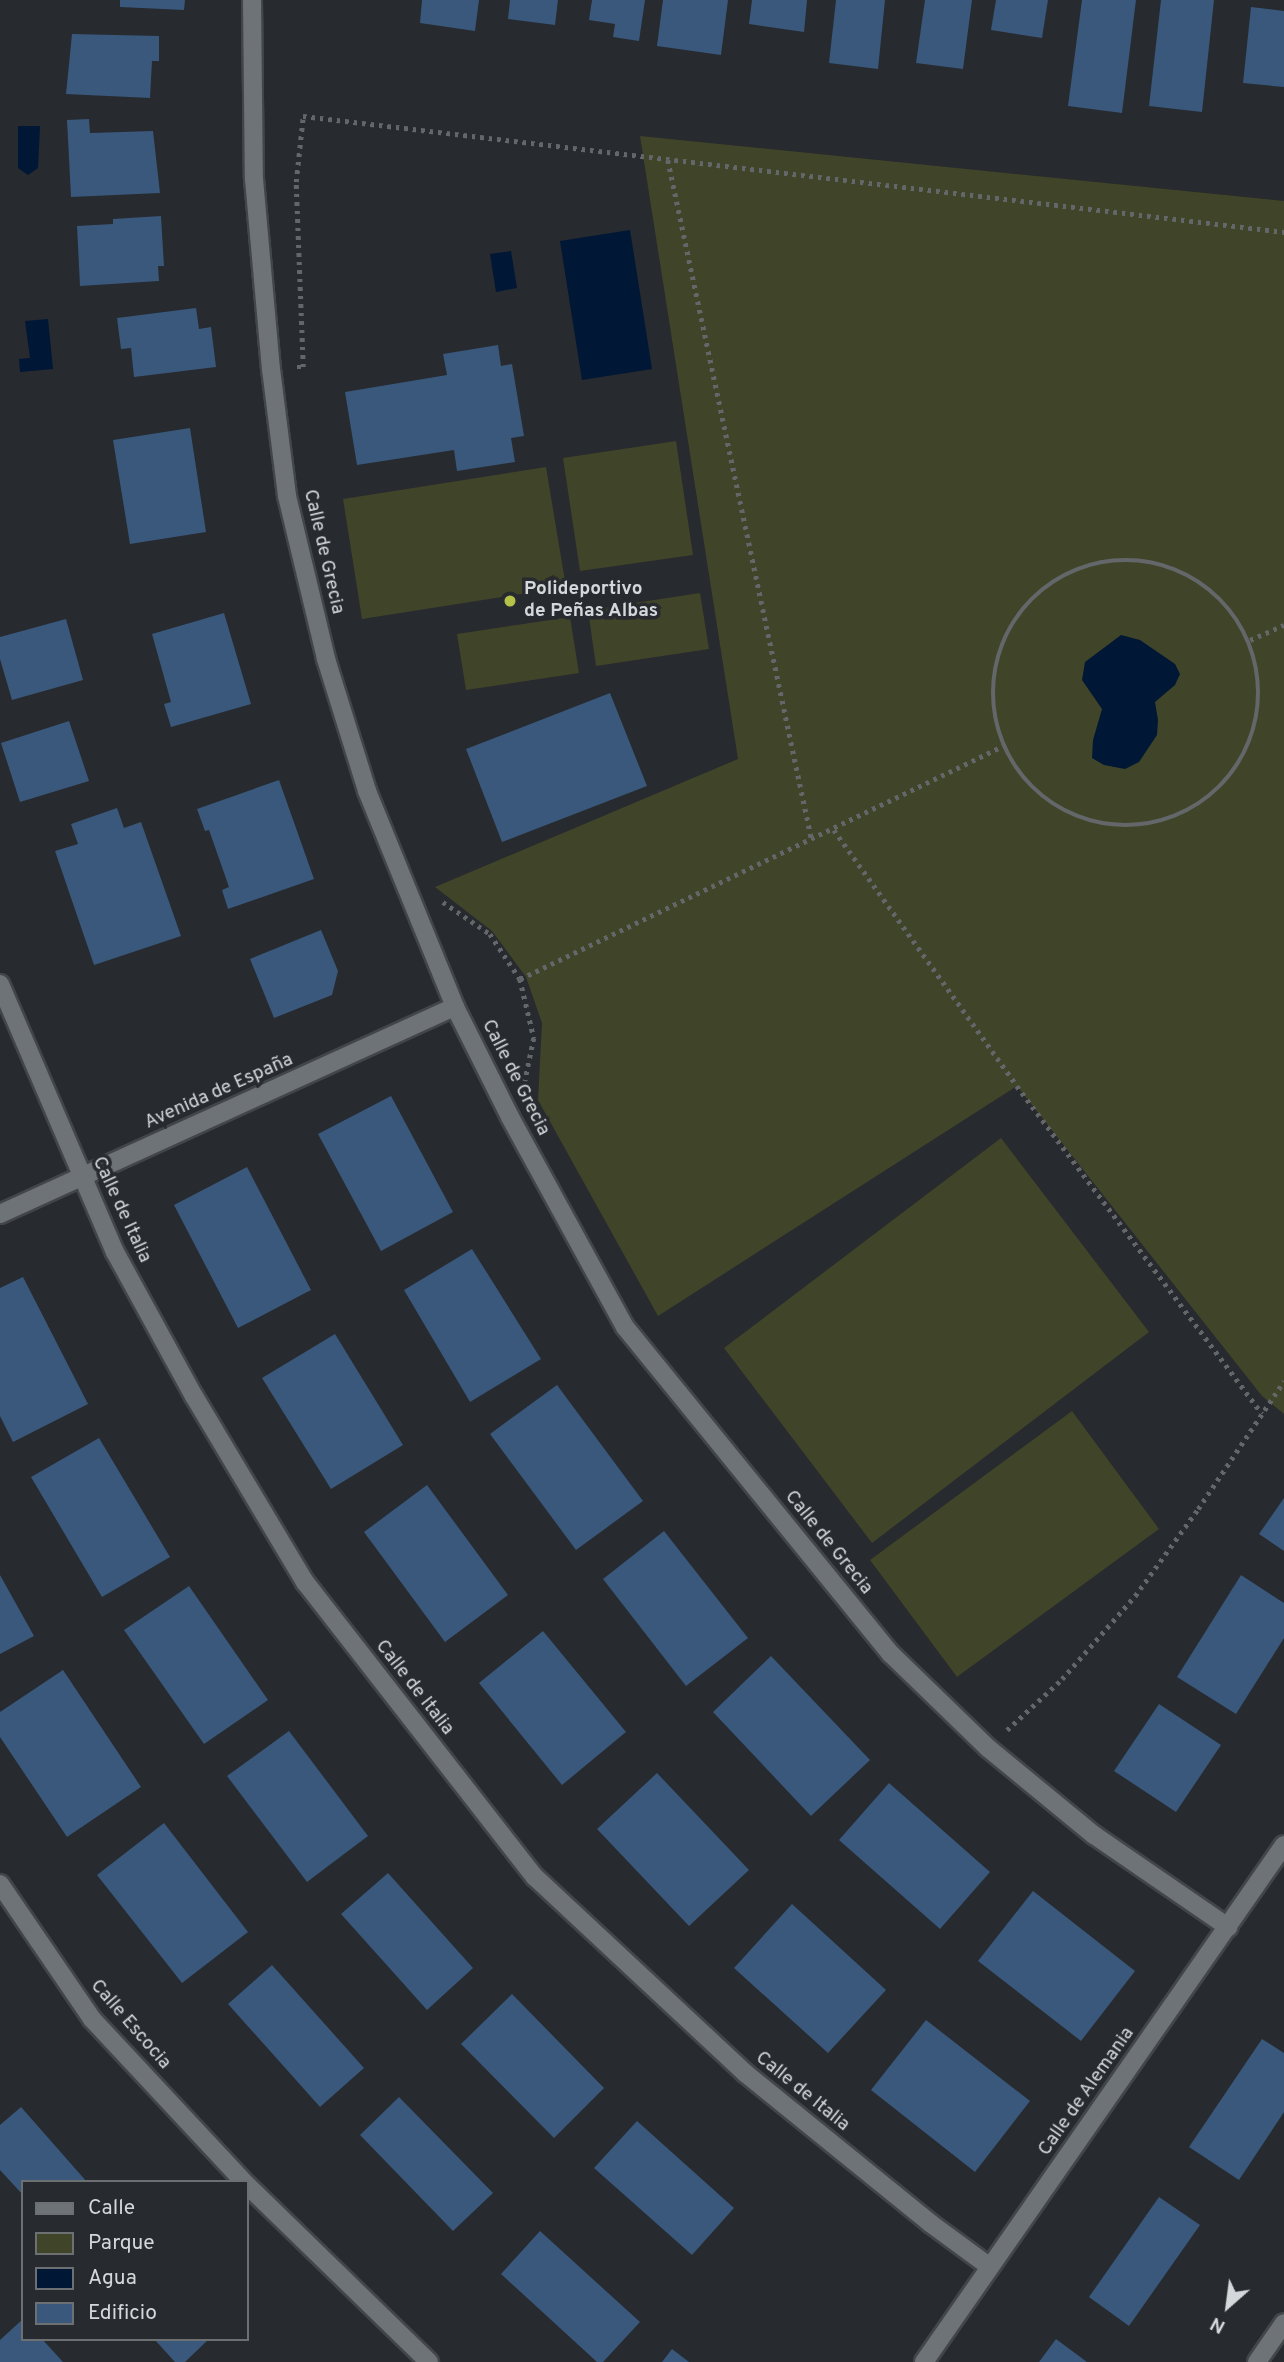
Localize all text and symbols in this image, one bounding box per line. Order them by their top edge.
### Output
street label: Calle de Grecia [298,487,348,617]
place label: Polideportivo de Peñas Albas [524,579,659,623]
marker: Polideportivo de Peñas Albas [502,593,518,609]
street label: Calle de Grecia [476,1016,554,1140]
street label: Avenida de España [141,1049,297,1135]
street label: Calle de Italia [86,1153,156,1267]
street label: Calle de Grecia [779,1486,877,1600]
street label: Calle de Italia [370,1636,458,1740]
street label: Calle Escocia [85,1975,175,2075]
street label: Calle de Alemania [1034,2023,1140,2161]
street label: Calle de Italia [750,2047,854,2137]
legend [21,2180,248,2341]
text: Calle [88,2195,135,2222]
text: Parque [88,2230,155,2257]
text: Agua [88,2265,137,2292]
north arrow [1193,2271,1263,2341]
text: Edificio [88,2300,157,2327]
text: N [1206,2311,1230,2338]

